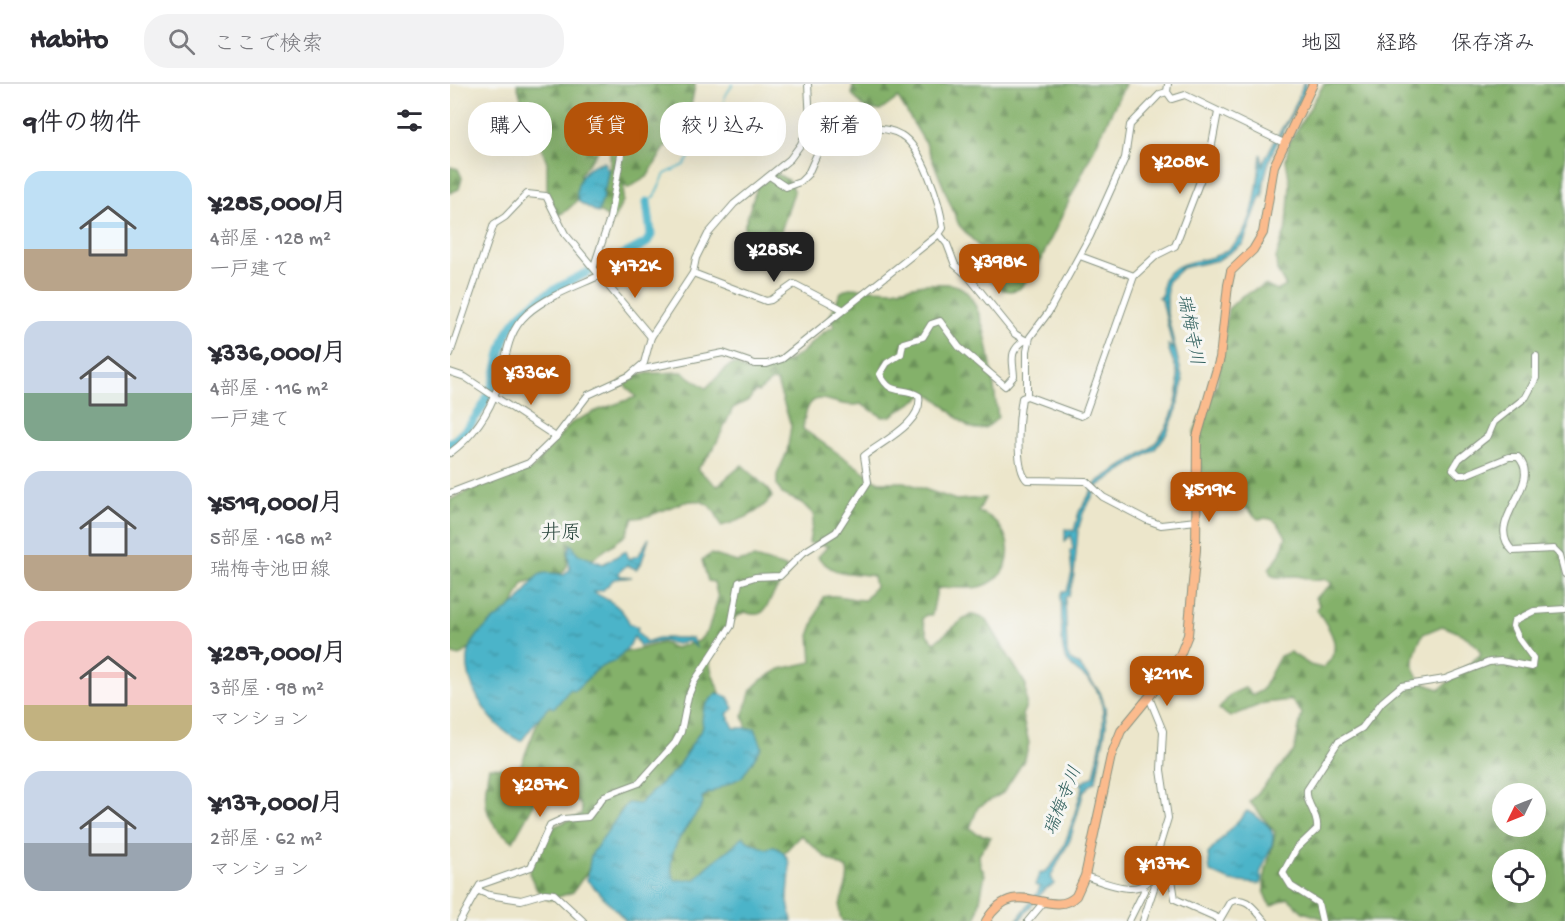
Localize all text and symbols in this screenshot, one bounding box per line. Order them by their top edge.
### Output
search box [144,14,564,68]
text: Habito [30,25,108,58]
icon: search [165,25,198,58]
text: ここで検索 [213,33,323,59]
text: 地図 [1301,33,1343,58]
text: 経路 [1376,33,1418,58]
text: 保存済み [1451,33,1535,58]
chip: 購入 [468,102,552,156]
chip: 賃貸 [564,102,648,156]
chip: 絞り込み [660,102,786,156]
chip: 新着 [798,102,882,156]
icon: filters [393,104,426,137]
text: 9件の物件 [24,110,141,141]
pin: ¥208K [1138,144,1222,195]
text: ¥208K [1154,152,1206,175]
text: ¥285,000/月 [210,190,347,221]
icon: home [72,195,144,267]
text: 4部屋 · 128 m² [210,229,331,252]
pin: ¥285K [732,232,816,283]
text: ¥285K [748,240,800,263]
pin: ¥398K [957,244,1041,295]
pin: ¥172K [593,248,677,299]
text: ¥398K [973,252,1025,275]
text: ¥172K [611,256,659,279]
text: 一戸建て [210,260,290,283]
water label: 瑞梅寺川 [1172,292,1207,367]
text: ¥336,000/月 [210,340,347,371]
icon: home [72,345,144,417]
pin: ¥336K [489,355,573,406]
text: ¥336K [505,363,557,386]
text: 4部屋 · 116 m² [210,379,328,402]
text: 一戸建て [210,410,290,433]
pin: ¥519K [1167,472,1251,523]
text: ¥519K [1185,480,1233,503]
text: ¥519,000/月 [210,490,344,521]
icon: home [72,495,144,567]
district label: 井原 [541,521,581,546]
text: 5部屋 · 168 m² [210,529,332,552]
text: 瑞梅寺池田線 [210,560,330,583]
text: ¥287,000/月 [210,640,347,671]
icon: home [72,645,144,717]
pin: ¥211K [1125,656,1209,707]
text: ¥211K [1144,664,1190,687]
text: 3部屋 · 98 m² [210,679,324,702]
text: マンション [210,710,309,733]
water label: 瑞梅寺川 [1040,763,1087,838]
pin: ¥287K [498,767,582,818]
text: ¥287K [514,775,566,798]
north arrow [1492,783,1546,837]
map controls [1492,783,1546,903]
text: ¥137,000/月 [210,790,344,821]
icon: home [72,795,144,867]
text: 2部屋 · 62 m² [210,829,322,852]
pin: ¥137K [1121,846,1205,897]
button: locate [1492,849,1546,903]
text: ¥137K [1138,854,1188,877]
text: マンション [210,860,309,883]

